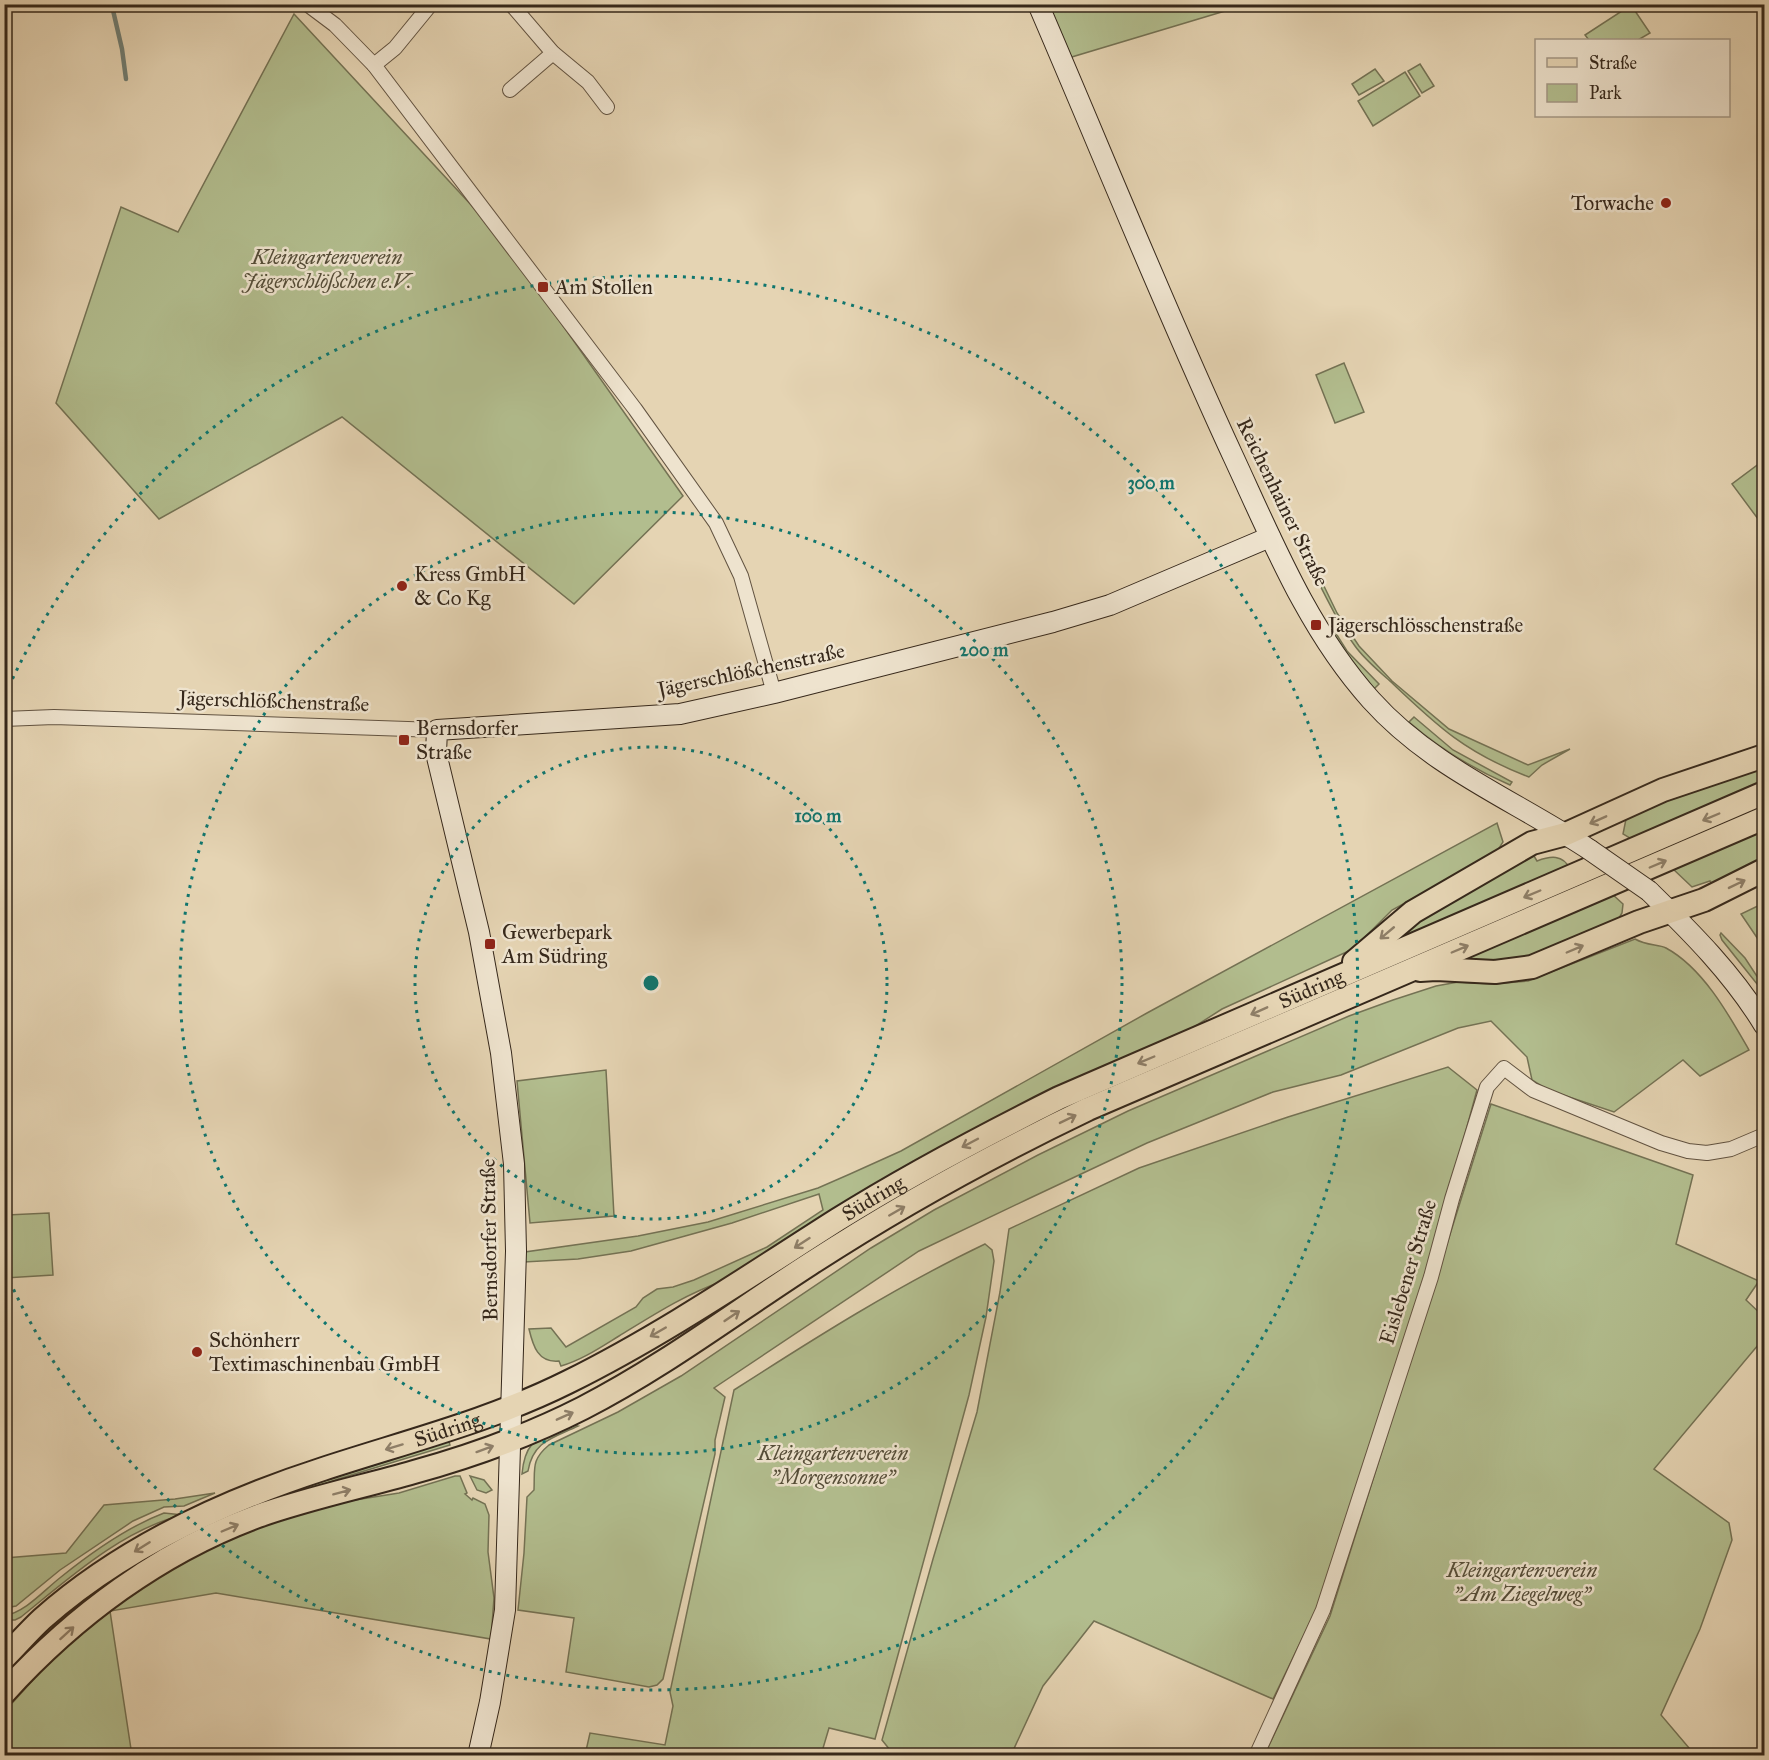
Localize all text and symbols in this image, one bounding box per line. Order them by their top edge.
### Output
legend [1535,39,1730,117]
text: Straße [1589,52,1637,74]
text: Park [1589,82,1622,104]
place label: Torwache [1571,190,1654,216]
marker: Torwache [1659,196,1673,210]
park label: Kleingartenverein Jägerschlößchen e.V. [242,244,414,294]
place label: Am Stollen [554,274,653,300]
marker: Am Stollen [536,280,550,294]
street label: Reichenhainer Straße [1231,413,1335,591]
text: 300 m [1127,472,1175,495]
place label: Kress GmbH & Co Kg [414,561,526,611]
marker: Kress GmbH & Co Kg [395,579,409,593]
place label: Jägerschlösschenstraße [1326,612,1523,638]
marker: Jägerschlösschenstraße [1309,618,1323,632]
street label: Jägerschlößchenstraße [653,637,847,703]
text: 200 m [960,639,1009,661]
street label: Jägerschlößchenstraße [176,685,370,717]
place label: Bernsdorfer Straße [416,715,518,765]
marker: Bernsdorfer Straße [397,733,411,747]
text: 100 m [795,805,842,827]
one-way arrow [1702,811,1720,823]
one-way arrow [1590,814,1608,826]
one-way arrow [1649,858,1667,869]
one-way arrow [1728,877,1746,889]
one-way arrow [1523,888,1541,900]
place label: Gewerbepark Am Südring [501,919,612,969]
one-way arrow [1379,927,1395,940]
marker: Gewerbepark Am Südring [483,937,497,951]
one-way arrow [1450,943,1468,954]
one-way arrow [1566,943,1584,954]
street label: Südring [1275,963,1348,1014]
centre of rings [641,973,661,993]
one-way arrow [1250,1006,1269,1017]
one-way arrow [1137,1055,1155,1066]
one-way arrow [1059,1112,1077,1124]
one-way arrow [961,1138,979,1149]
street label: Bernsdorfer Straße [475,1158,503,1321]
street label: Südring [837,1169,909,1227]
street label: Eislebener Straße [1374,1196,1442,1348]
one-way arrow [888,1204,905,1216]
one-way arrow [794,1237,811,1249]
one-way arrow [724,1310,740,1322]
one-way arrow [649,1326,666,1338]
place label: Schönherr Textimaschinenbau GmbH [209,1327,440,1377]
marker: Schönherr Textimaschinenbau GmbH [190,1345,204,1359]
street label: Südring [411,1406,485,1453]
one-way arrow [556,1410,574,1421]
park label: Kleingartenverein "Morgensonne" [757,1440,908,1490]
one-way arrow [385,1442,404,1453]
one-way arrow [475,1443,494,1454]
one-way arrow [332,1486,351,1497]
one-way arrow [220,1522,238,1533]
one-way arrow [133,1541,150,1554]
park label: Kleingartenverein "Am Ziegelweg" [1446,1557,1597,1607]
one-way arrow [59,1626,74,1640]

